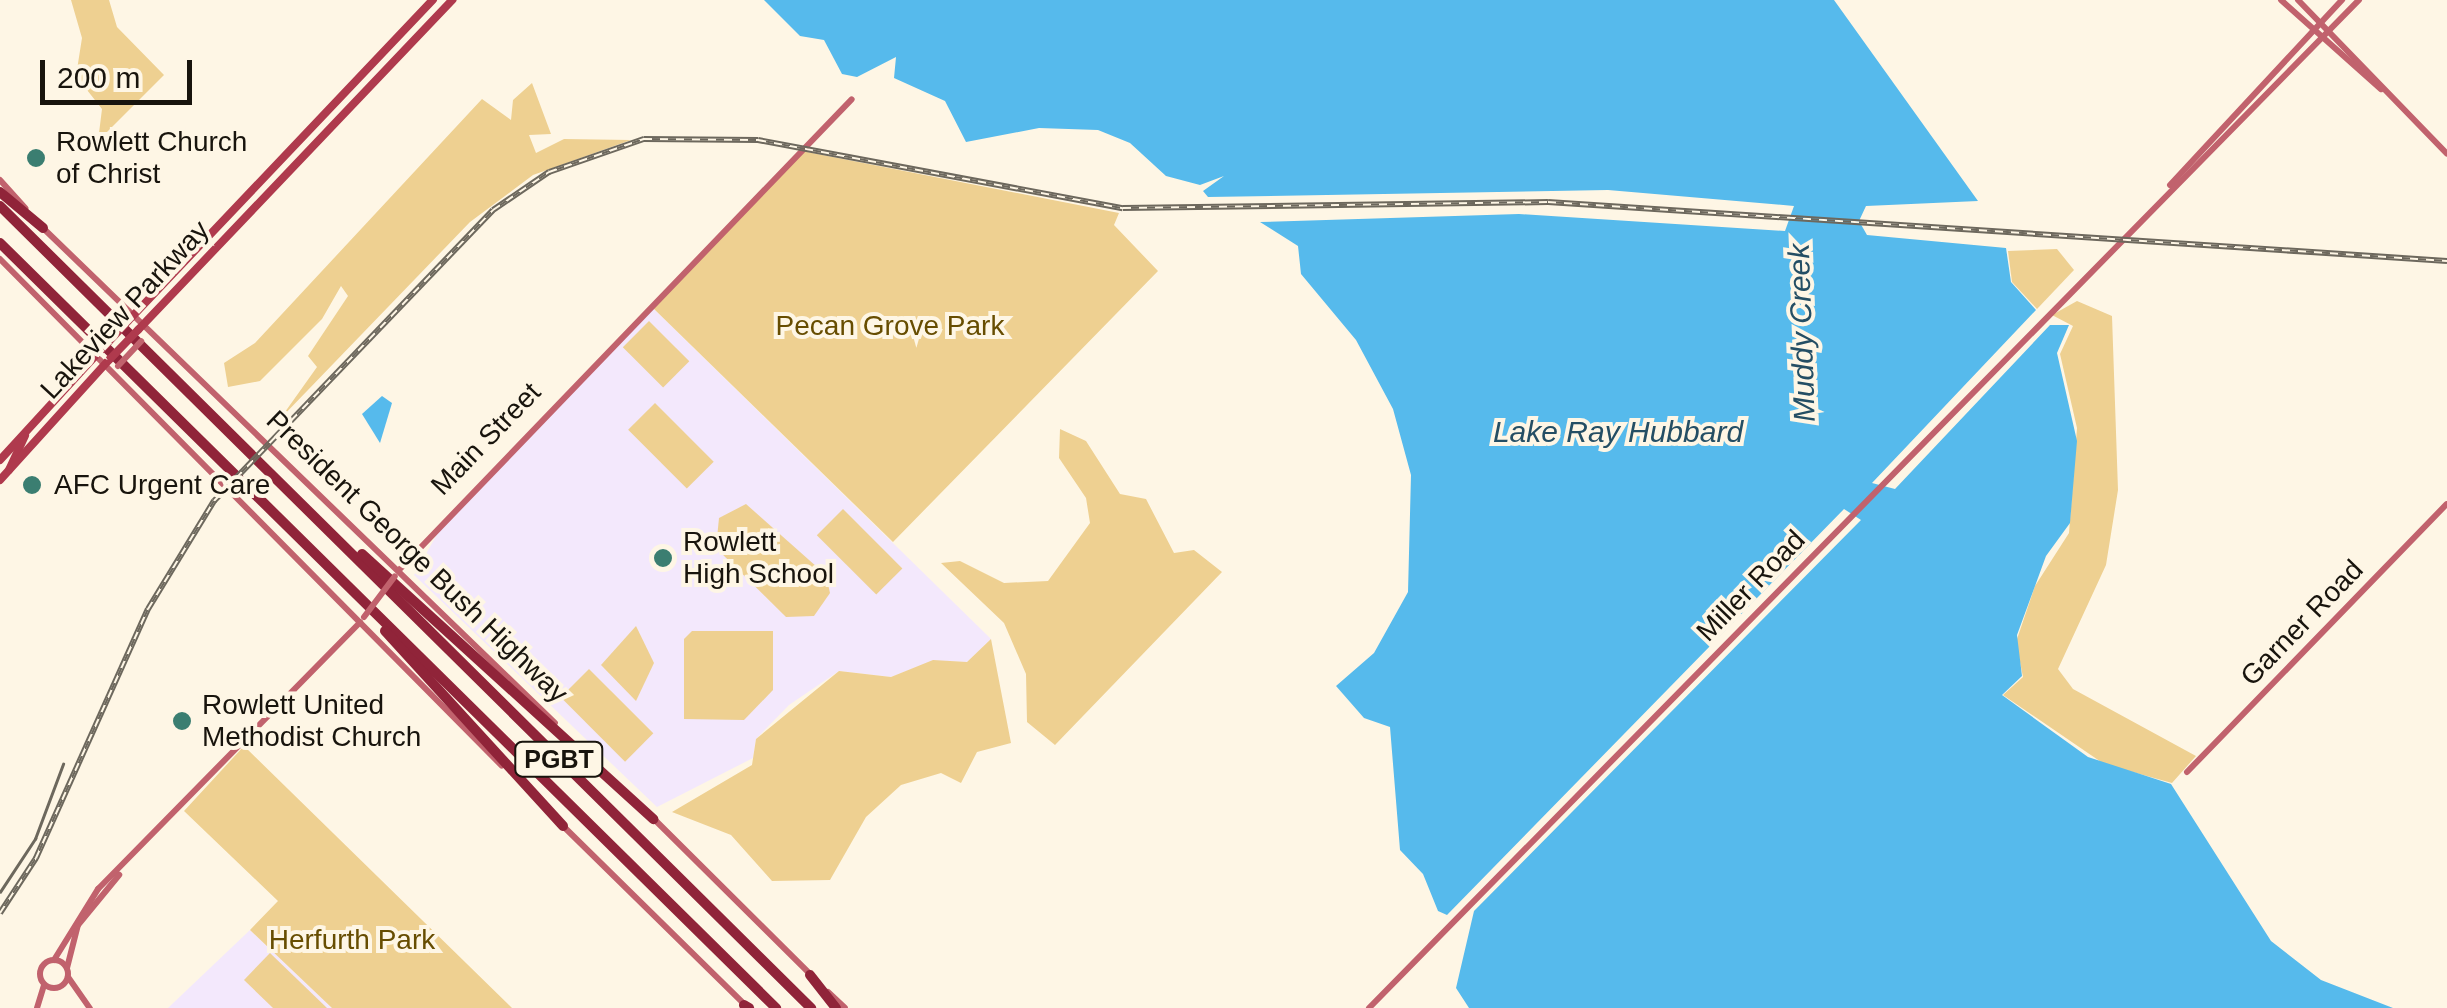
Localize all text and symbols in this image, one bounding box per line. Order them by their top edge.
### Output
scale bar [45,40,198,102]
text: 200 m [57,61,140,94]
place label: Rowlett Church of Christ [56,125,247,191]
marker: Rowlett Church of Christ [25,147,47,169]
street label: Lakeview Parkway [34,214,216,406]
water label: Muddy Creek [1781,243,1823,423]
park label: Pecan Grove Park [776,309,1004,343]
street label: Main Street [424,376,548,502]
street label: President George Bush Highway [259,404,575,710]
water label: Lake Ray Hubbard [1493,414,1743,450]
place label: AFC Urgent Care [54,468,270,502]
marker: AFC Urgent Care [19,472,45,498]
street label: Miller Road [1690,523,1812,649]
place label: Rowlett High School [683,525,834,591]
marker: Rowlett High School [652,547,674,569]
street label: Garner Road [2234,553,2370,693]
place label: Rowlett United Methodist Church [202,688,421,754]
marker: Rowlett United Methodist Church [171,710,193,732]
road number: PGBT [514,739,604,779]
park label: Herfurth Park [269,923,435,957]

